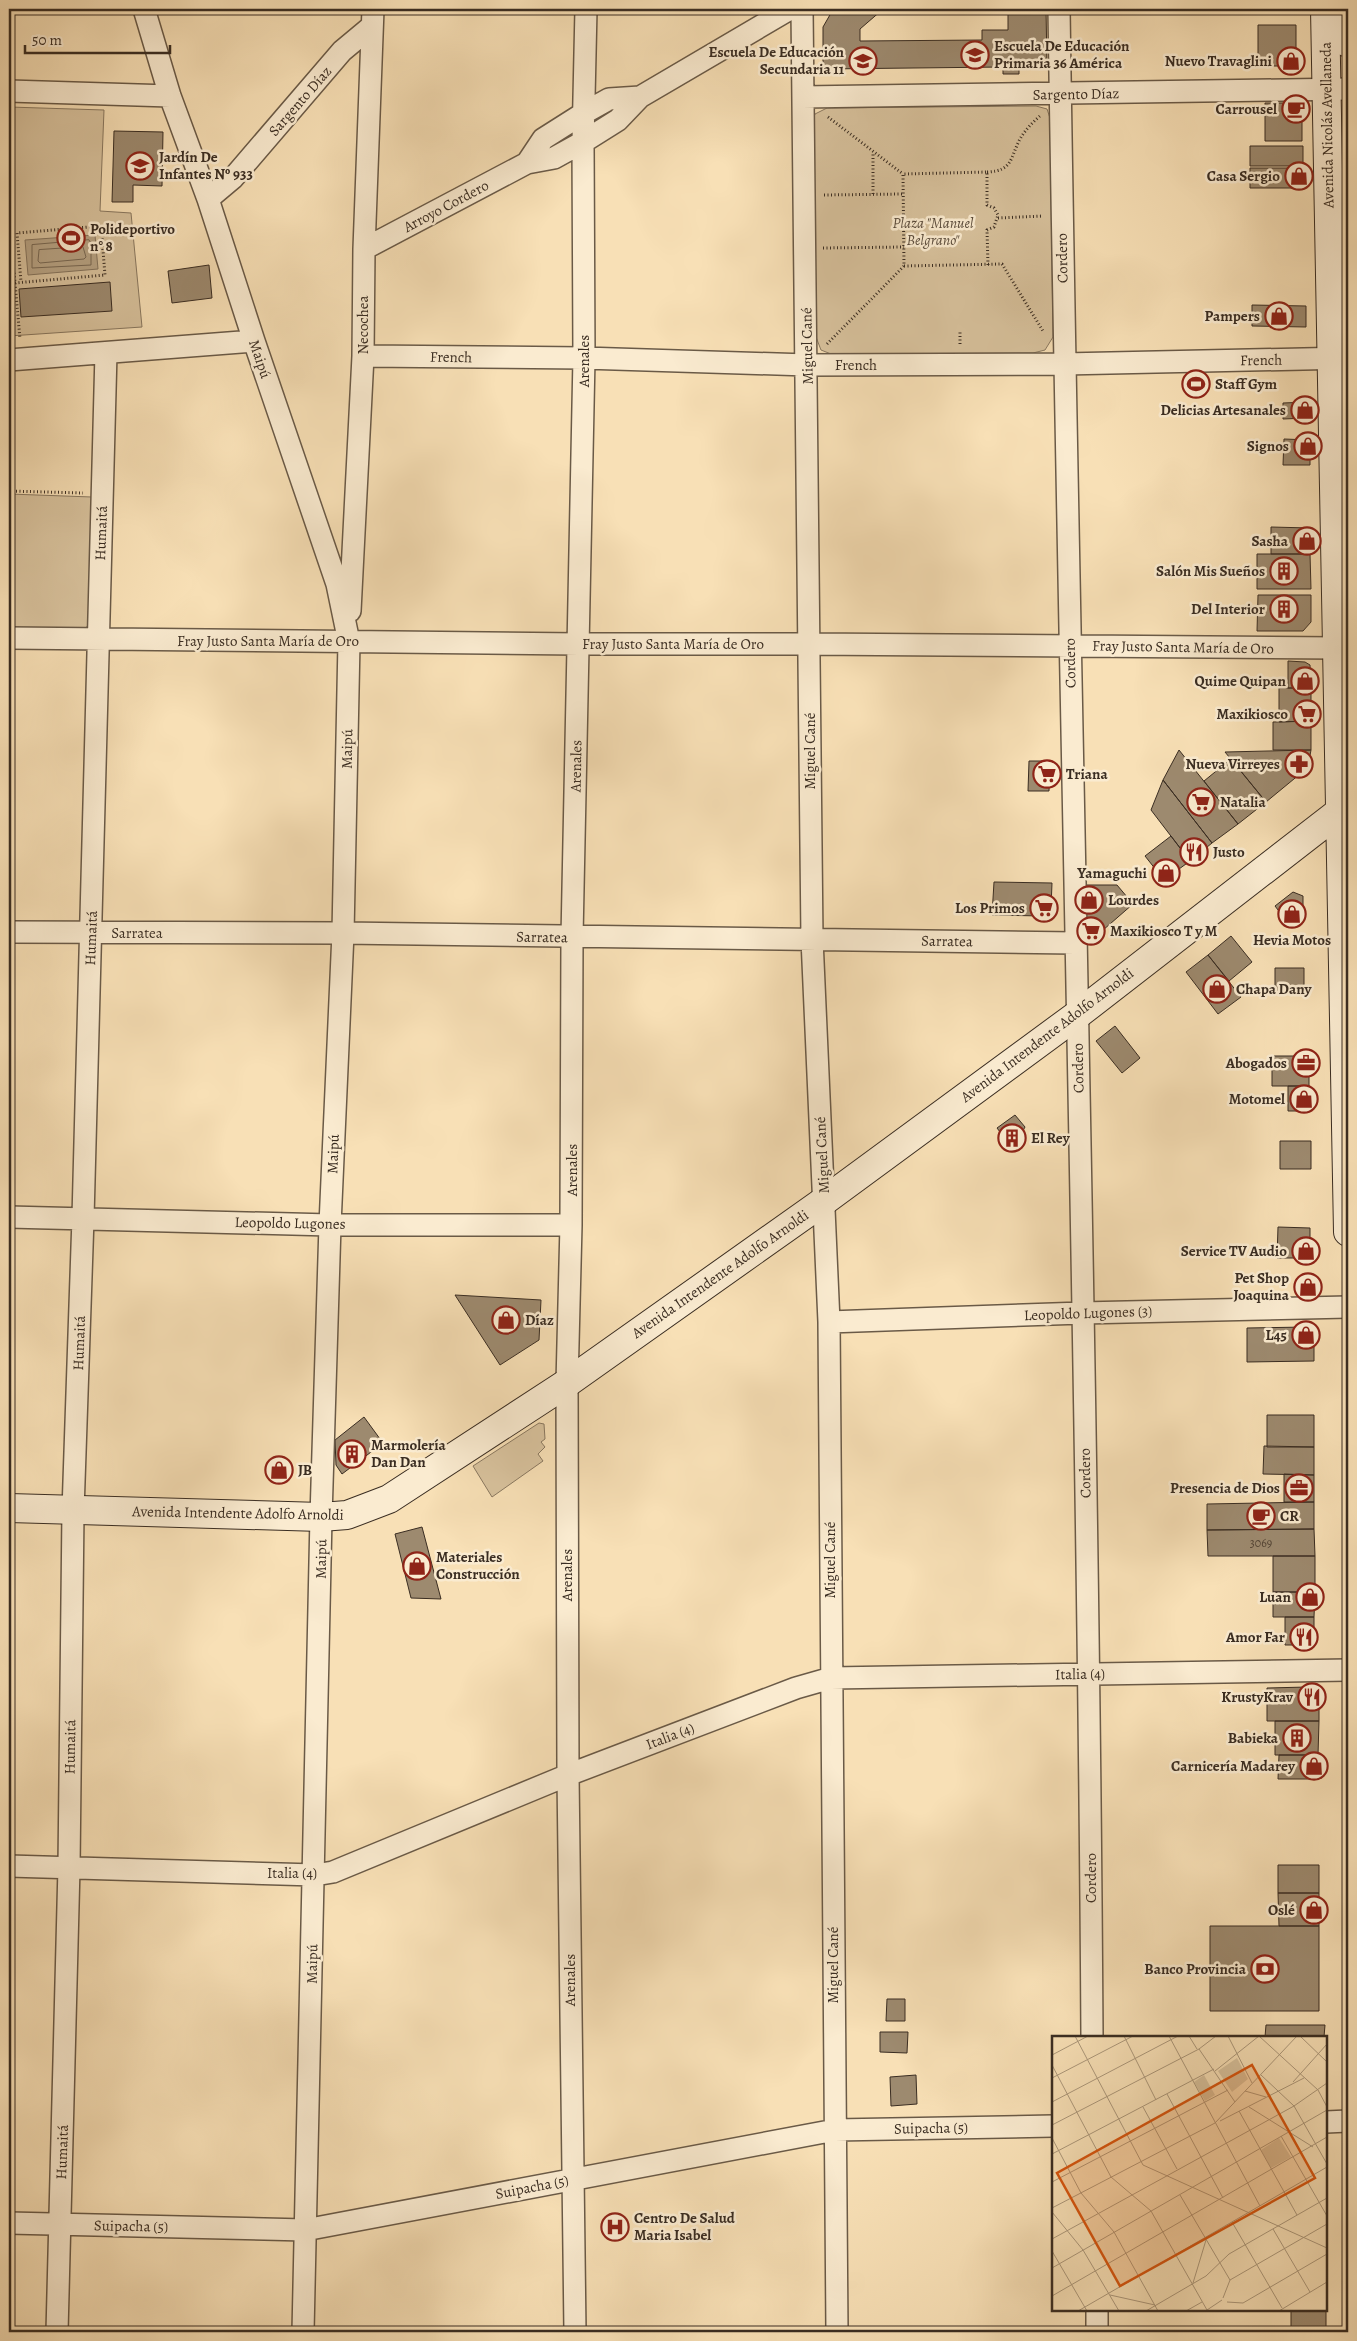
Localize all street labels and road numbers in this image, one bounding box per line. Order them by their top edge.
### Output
street label: Avenida Nicolás Avellaneda [1316,42,1338,209]
street label: Sargento Díaz [264,62,336,140]
street label: Sargento Díaz [1032,83,1120,105]
street label: Arroyo Cordero [399,175,492,237]
street label: Cordero [1052,233,1072,283]
street label: Necochea [353,296,373,354]
street label: Miguel Cané [796,307,818,385]
street label: Arenales [574,335,594,388]
street label: Maipú [244,337,276,382]
street label: French [430,347,472,367]
street label: French [1240,350,1282,370]
street label: French [835,355,877,375]
street label: Humaitá [90,505,112,561]
street label: Fray Justo Santa María de Oro [177,631,359,651]
street label: Fray Justo Santa María de Oro [582,634,764,654]
street label: Fray Justo Santa María de Oro [1092,635,1274,659]
street label: Cordero [1060,638,1080,688]
street label: Miguel Cané [800,712,820,790]
street label: Maipú [337,728,357,769]
street label: Arenales [566,740,586,793]
street label: Humaitá [80,910,102,966]
street label: Sarratea [111,923,163,943]
street label: Sarratea [516,927,568,947]
street label: Sarratea [921,931,973,951]
street label: Avenida Intendente Adolfo Arnoldi [956,963,1138,1107]
street label: Cordero [1068,1043,1088,1093]
street label: Miguel Cané [810,1116,834,1194]
street label: Maipú [322,1133,344,1174]
street label: Arenales [562,1144,582,1197]
street label: Avenida Intendente Adolfo Arnoldi [627,1205,812,1344]
street label: Leopoldo Lugones [234,1212,346,1234]
street label: Leopoldo Lugones (3) [1023,1301,1153,1325]
street label: Humaitá [68,1315,90,1371]
street label: Cordero [1075,1448,1095,1498]
street label: Avenida Intendente Adolfo Arnoldi [131,1501,344,1525]
street label: Miguel Cané [820,1521,840,1599]
street label: Maipú [311,1538,331,1579]
street label: Arenales [557,1549,577,1602]
street label: Italia (4) [1055,1664,1105,1684]
street label: Italia (4) [643,1718,697,1754]
street label: Humaitá [60,1719,80,1775]
street label: Cordero [1081,1853,1101,1903]
street label: Italia (4) [267,1863,317,1883]
street label: Miguel Cané [823,1926,843,2004]
street label: Maipú [302,1943,322,1984]
street label: Arenales [560,1954,580,2007]
street label: Suipacha (5) [894,2117,968,2139]
street label: Humaitá [51,2124,73,2180]
street label: Suipacha (5) [494,2170,570,2204]
street label: Suipacha (5) [94,2215,168,2237]

